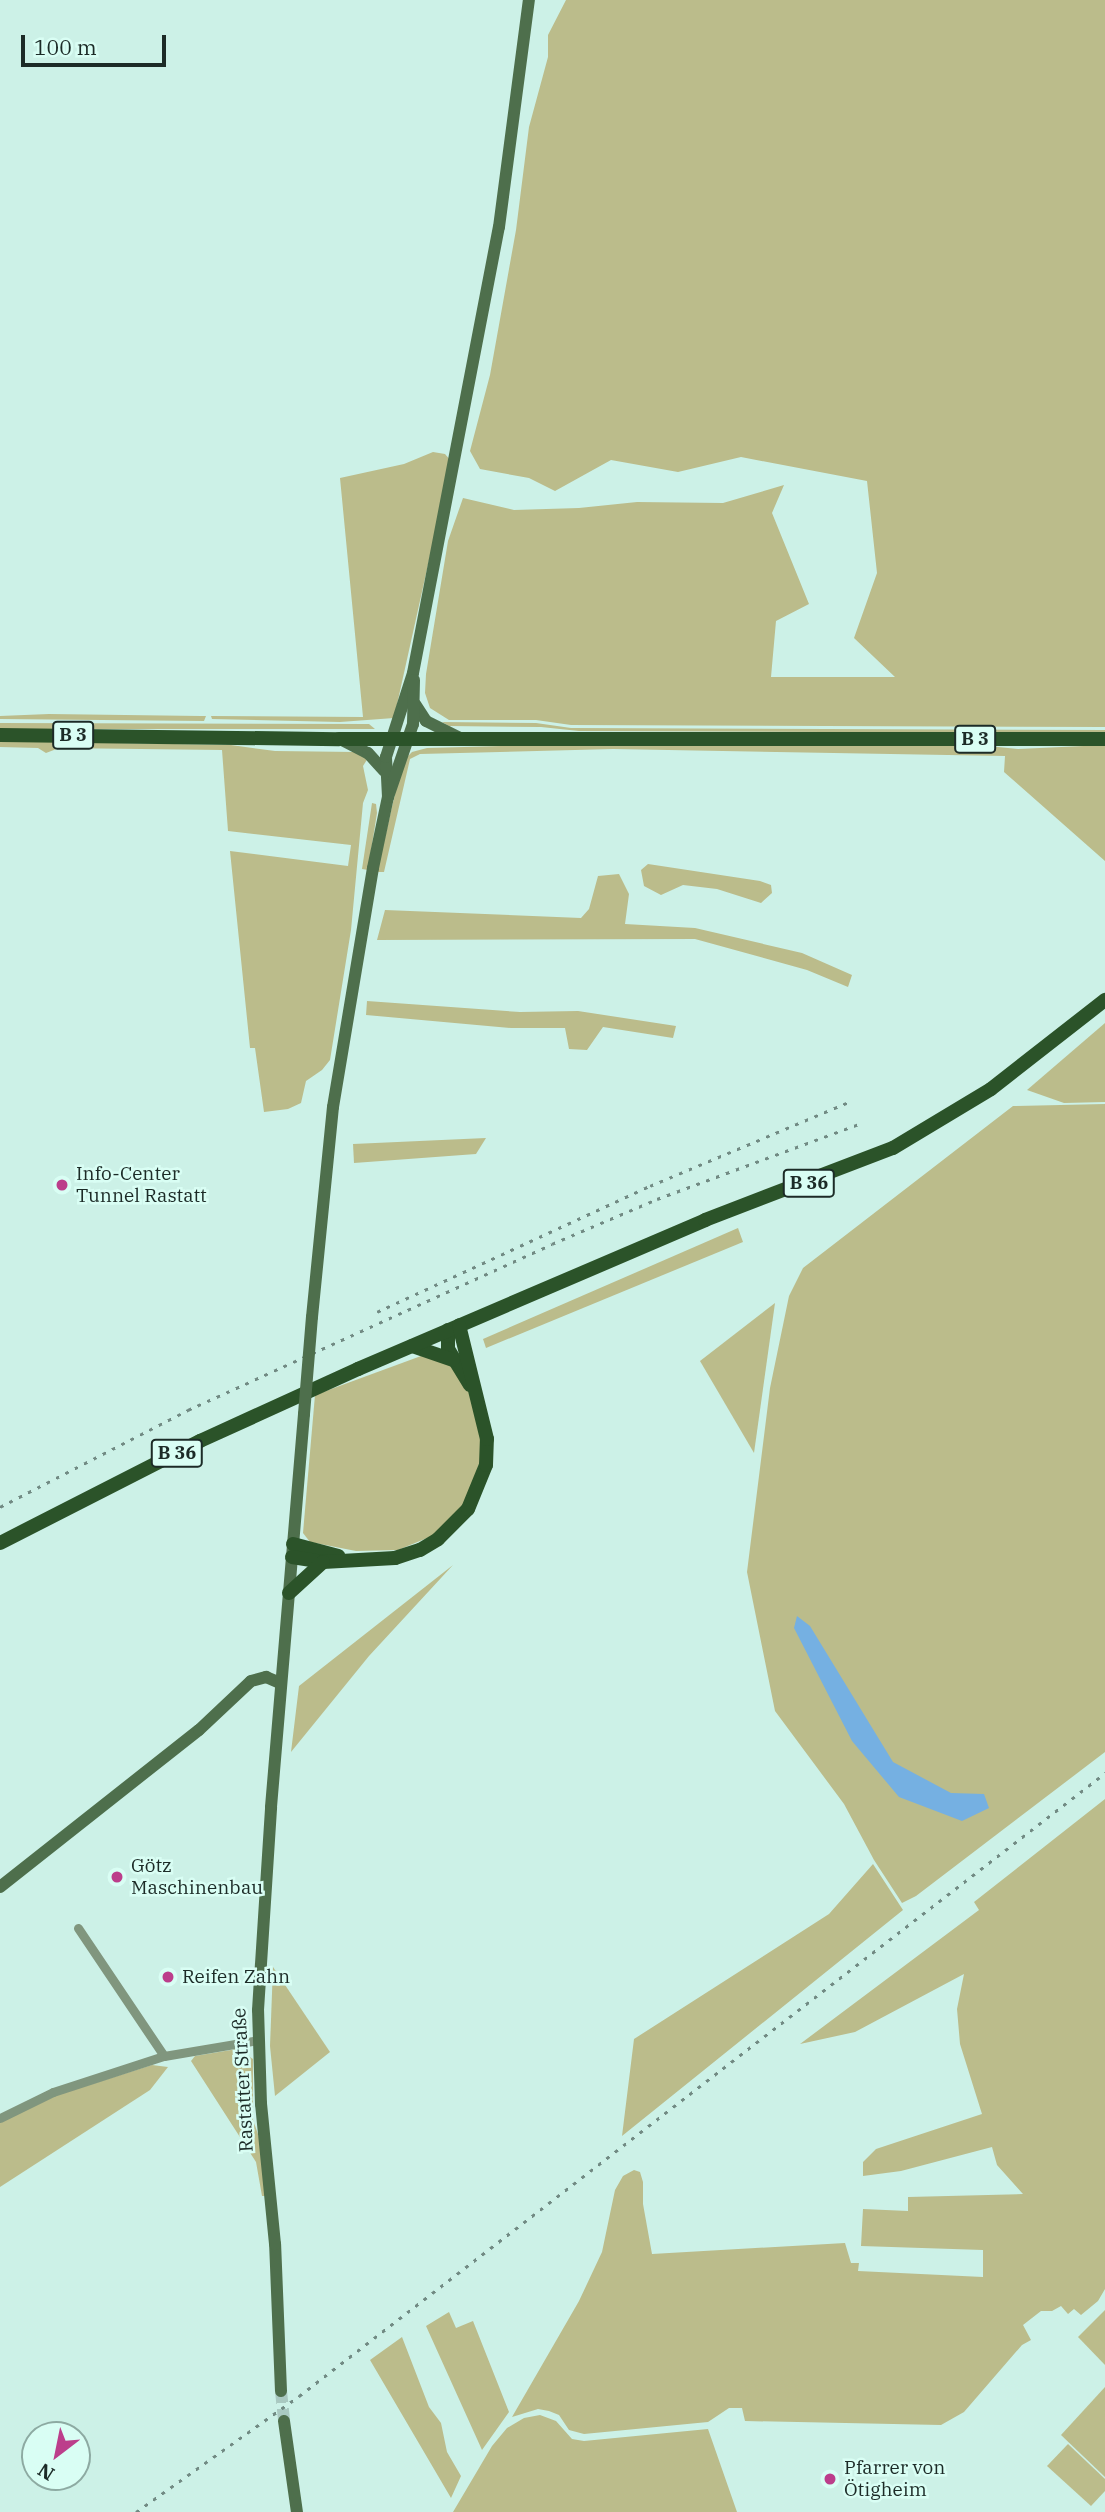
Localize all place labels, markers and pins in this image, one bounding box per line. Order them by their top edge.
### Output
place label: Info-Center Tunnel Rastatt [76,1163,207,1207]
marker: Info-Center Tunnel Rastatt [54,1177,70,1193]
place label: Götz Maschinenbau [131,1855,263,1899]
marker: Götz Maschinenbau [109,1869,125,1885]
place label: Reifen Zahn [182,1966,290,1988]
marker: Reifen Zahn [160,1969,176,1985]
place label: Pfarrer von Ötigheim [844,2457,945,2501]
marker: Pfarrer von Ötigheim [822,2471,838,2487]

